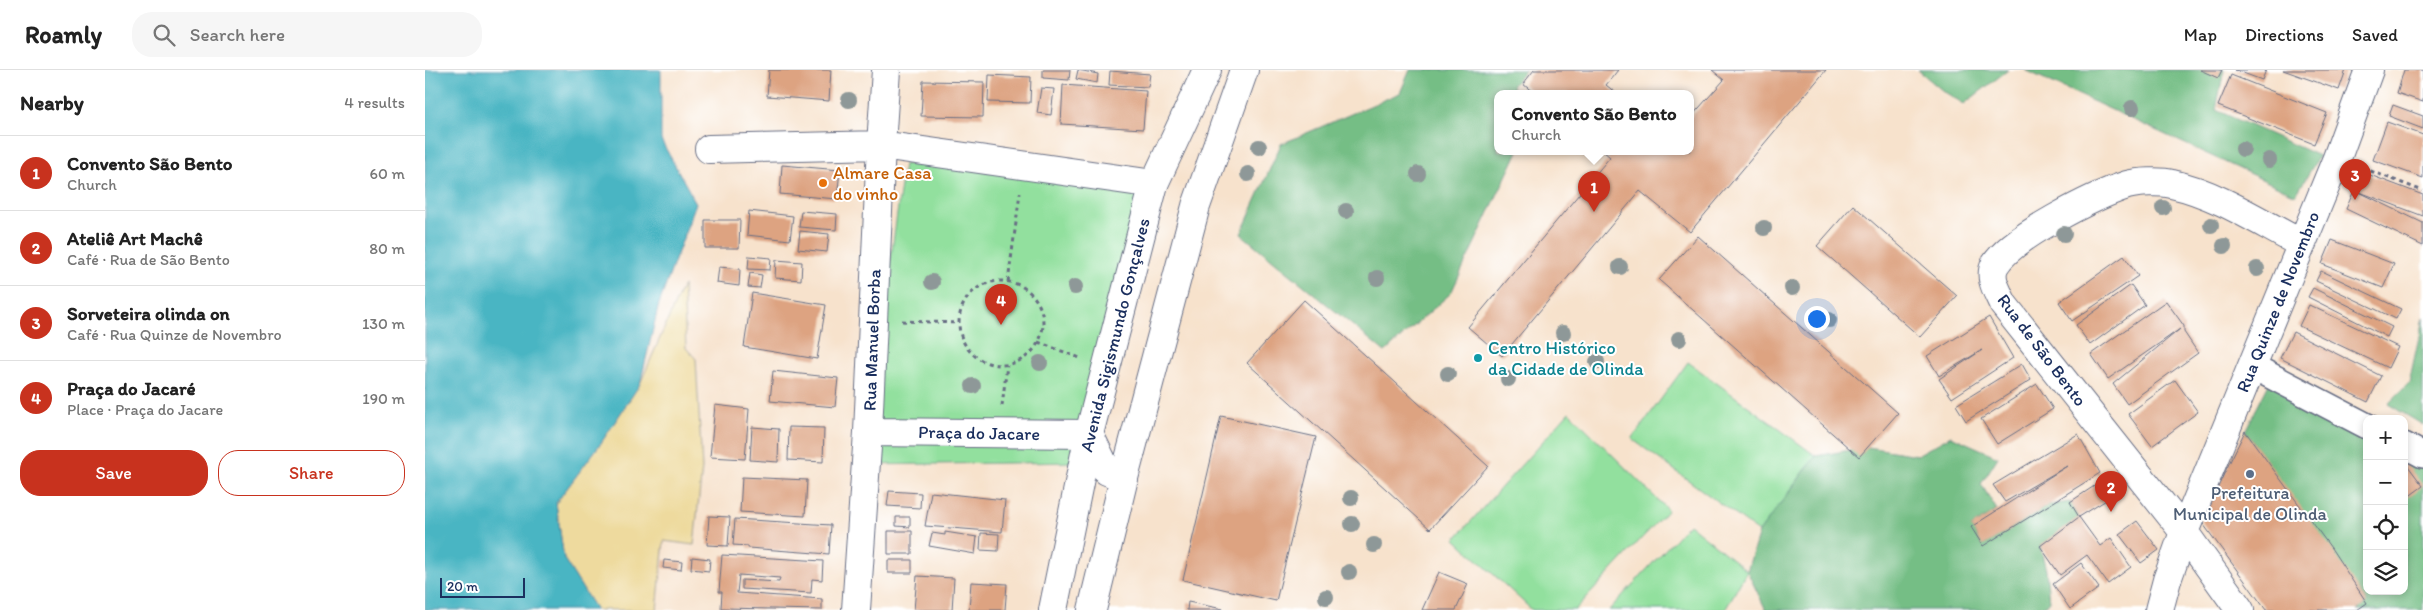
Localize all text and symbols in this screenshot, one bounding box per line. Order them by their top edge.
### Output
search box [132,12,482,57]
text: Roamly [25,20,102,49]
icon: search [150,21,178,49]
text: Search here [190,23,285,46]
text: Map [2184,24,2217,46]
text: Directions [2245,24,2324,46]
text: Saved [2352,24,2398,46]
text: Nearby [20,90,84,115]
popup [1494,90,1694,155]
text: 4 results [344,93,405,112]
text: Convento São Bento [1511,102,1677,125]
text: Church [1511,125,1561,144]
text: Convento São Bento [67,152,232,175]
pin: 3 [2339,159,2371,200]
place label: Almare Casa do vinho [833,162,932,205]
text: 1 [32,164,40,183]
text: 60 m [370,164,405,183]
pin: 1 [1578,171,1610,212]
text: Church [67,175,117,194]
marker: Almare Casa do vinho [817,177,829,189]
street label: Rua Quinze de Novembro [2232,208,2324,396]
street label: Avenida Sigismundo Gonçalves [1075,216,1155,454]
text: Ateliê Art Machê [67,227,203,250]
text: 2 [32,239,40,258]
text: 80 m [369,239,405,258]
text: Café · Rua de São Bento [67,250,230,269]
street label: Rua Manuel Borba [859,268,885,411]
pin: 4 [985,284,1017,325]
street label: Rua de São Bento [1993,289,2091,411]
text: Sorveteira olinda on [67,302,230,325]
your location [1804,306,1830,332]
text: 3 [32,314,40,333]
text: 130 m [362,314,405,333]
text: Café · Rua Quinze de Novembro [67,325,282,344]
place label: Centro Histórico da Cidade de Olinda [1488,337,1644,380]
marker: Centro Histórico da Cidade de Olinda [1472,352,1484,364]
text: Praça do Jacaré [67,377,196,400]
text: 4 [31,389,41,408]
text: 190 m [362,389,405,408]
text: Place · Praça do Jacare [67,400,223,419]
map controls [2363,415,2408,595]
button: + [2363,415,2408,460]
street label: Praça do Jacare [918,421,1040,445]
button: Save [20,450,208,496]
button: Share [218,450,405,496]
button: − [2363,460,2408,505]
marker: Prefeitura Municipal de Olinda [2244,468,2256,480]
pin: 2 [2095,471,2127,512]
place label: Prefeitura Municipal de Olinda [2173,482,2328,525]
button: locate [2363,505,2408,550]
button: layers [2363,550,2408,595]
scale bar [440,575,525,598]
text: 20 m [447,578,478,595]

